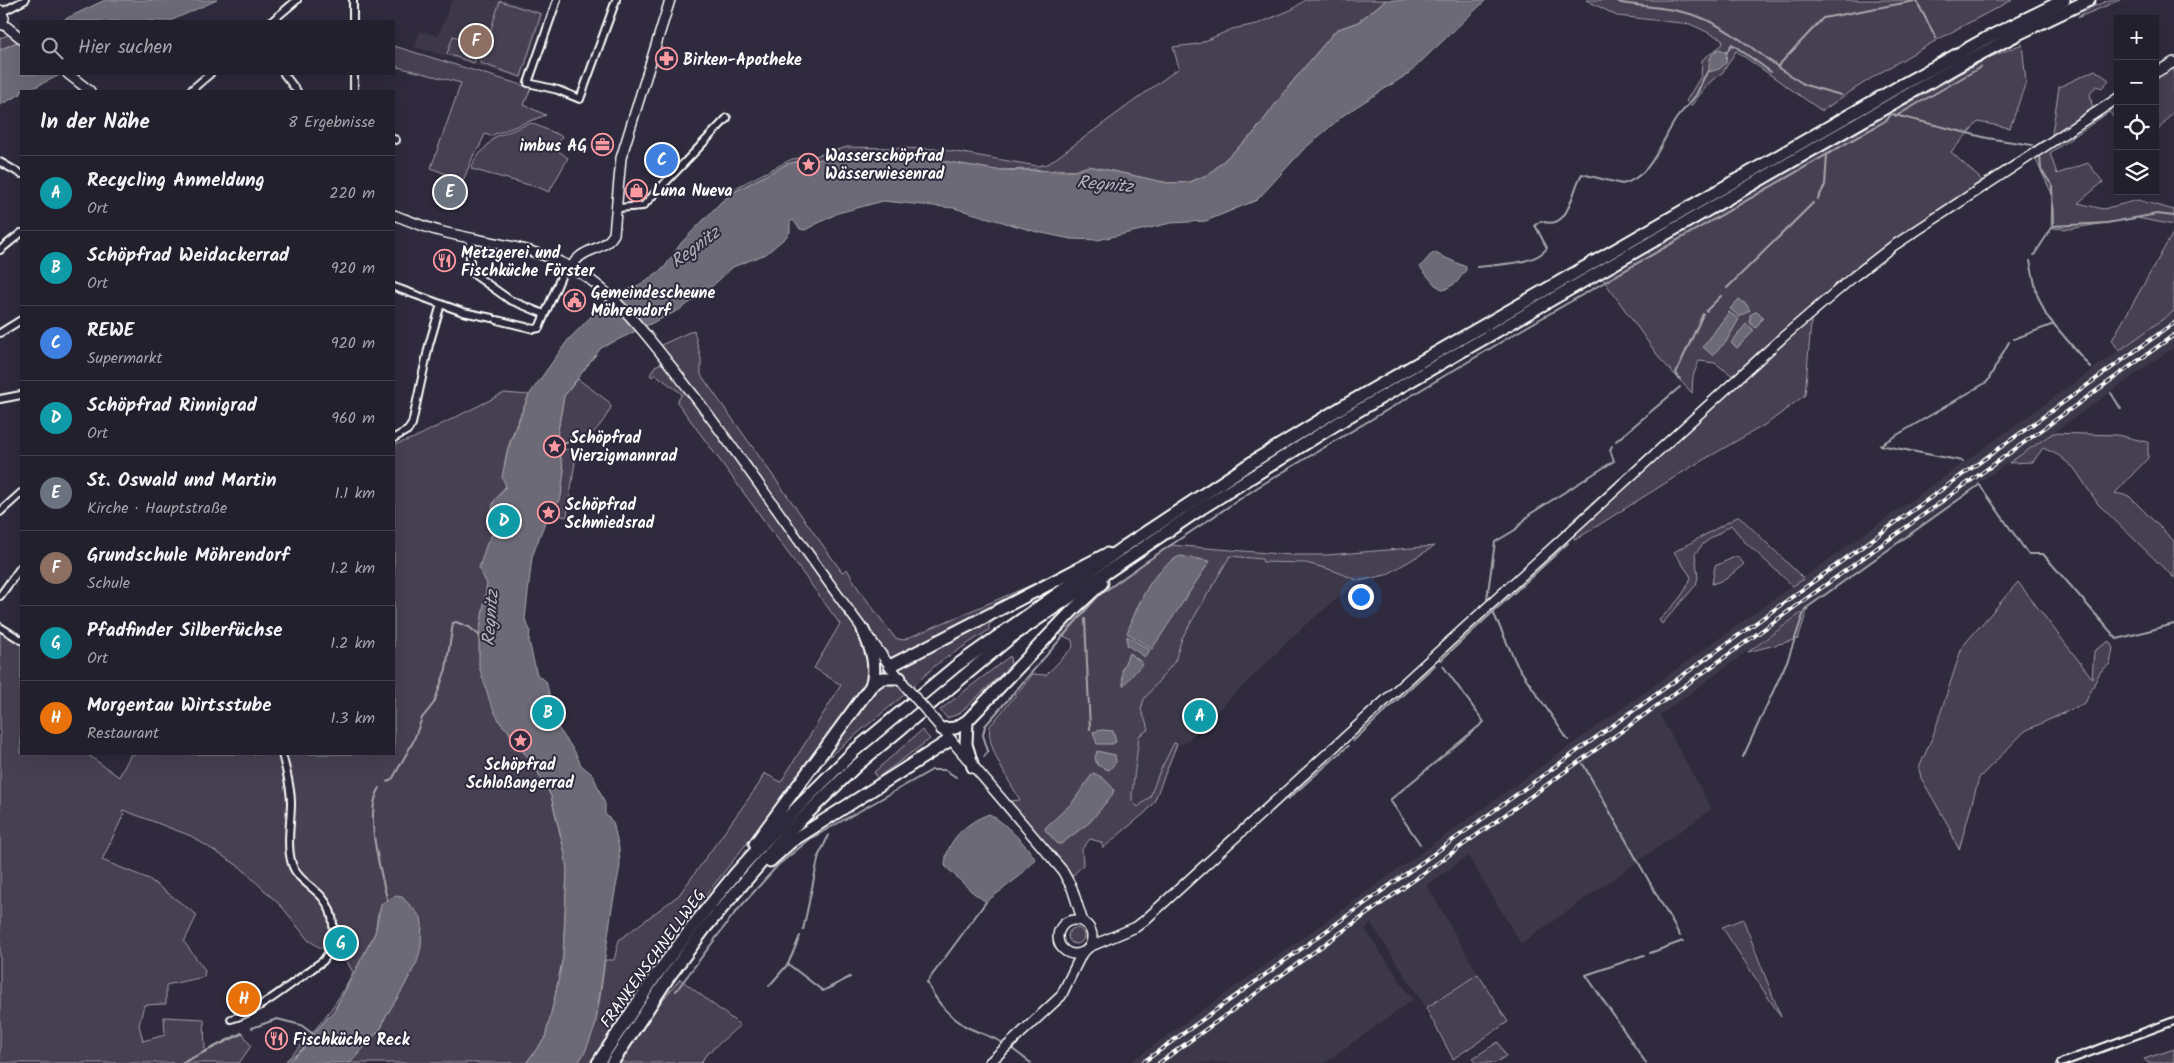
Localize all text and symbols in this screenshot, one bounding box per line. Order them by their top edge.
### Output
map controls [2114,15,2159,195]
button: + [2114,15,2159,60]
search box [20,20,395,75]
pin: F [460,22,492,60]
text: Hier suchen [78,33,172,63]
icon: search [38,34,66,62]
pharmacy icon: Birken-Apotheke [655,47,679,71]
place label: Birken-Apotheke [683,48,802,73]
button: − [2114,60,2159,105]
button: locate [2114,105,2159,150]
text: In der Nähe [40,106,150,139]
text: 8 Ergebnisse [288,110,375,135]
office icon: imbus AG [591,133,615,157]
place label: imbus AG [520,134,587,159]
pin: C [646,141,678,179]
place label: Wasserschöpfrad Wässerwiesenrad [825,144,945,187]
button: layers [2114,150,2159,195]
place icon: Wasserschöpfrad Wässerwiesenrad [797,152,821,176]
text: Recycling Anmeldung [87,166,265,196]
water label: Regnitz [1076,169,1136,203]
pin: E [434,173,466,211]
shop icon: Luna Nueva [624,178,648,202]
place label: Luna Nueva [652,179,732,204]
text: A [51,181,61,206]
text: 220 m [329,181,375,206]
text: Ort [87,196,108,221]
water label: Regnitz [665,219,729,277]
text: Schöpfrad Weidackerrad [87,241,289,271]
place label: Metzgerei und Fischküche Förster [461,241,596,284]
restaurant icon: Metzgerei und Fischküche Förster [433,249,457,273]
text: B [51,256,61,281]
text: 920 m [331,256,375,281]
text: Ort [87,271,108,296]
place label: Gemeindescheune Möhrendorf [591,281,715,324]
public building icon: Gemeindescheune Möhrendorf [563,289,587,313]
text: REWE [87,316,134,346]
text: C [51,331,61,356]
text: 920 m [331,331,375,356]
text: Supermarkt [87,346,163,371]
text: Schöpfrad Rinnigrad [87,391,257,421]
text: D [51,406,61,431]
text: 960 m [331,406,375,431]
text: Ort [87,421,108,446]
place label: Schöpfrad Vierzigmannrad [570,426,678,469]
place icon: Schöpfrad Vierzigmannrad [542,434,566,458]
text: St. Oswald und Martin [87,466,277,496]
text: E [52,481,60,506]
text: 1.1 km [335,481,375,506]
place label: Schöpfrad Schmiedsrad [565,493,655,536]
text: Kirche · Hauptstraße [87,496,227,521]
place icon: Schöpfrad Schmiedsrad [537,501,561,525]
pin: D [488,502,520,540]
text: Grundschule Möhrendorf [87,541,289,571]
text: F [52,556,60,581]
text: 1.2 km [330,556,375,581]
text: Schule [87,571,130,596]
your location [1348,584,1374,610]
water label: Regnitz [475,587,508,647]
text: Pfadfinder Silberfüchse [87,616,283,646]
text: G [51,631,61,656]
text: 1.2 km [330,631,375,656]
text: Ort [87,646,108,671]
text: Morgentau Wirtsstube [87,691,272,721]
pin: B [532,694,564,732]
pin: A [1184,697,1216,735]
text: H [51,706,61,731]
text: 1.3 km [330,706,375,731]
text: Restaurant [87,721,159,746]
place icon: Schöpfrad Schloßangerrad [508,728,532,752]
place label: Schöpfrad Schloßangerrad [466,753,574,796]
street label: FRANKENSCHNELLWEG [594,884,712,1033]
pin: G [325,924,357,962]
pin: H [228,980,260,1018]
restaurant icon: Fischküche Reck [265,1027,289,1051]
place label: Fischküche Reck [293,1028,411,1053]

